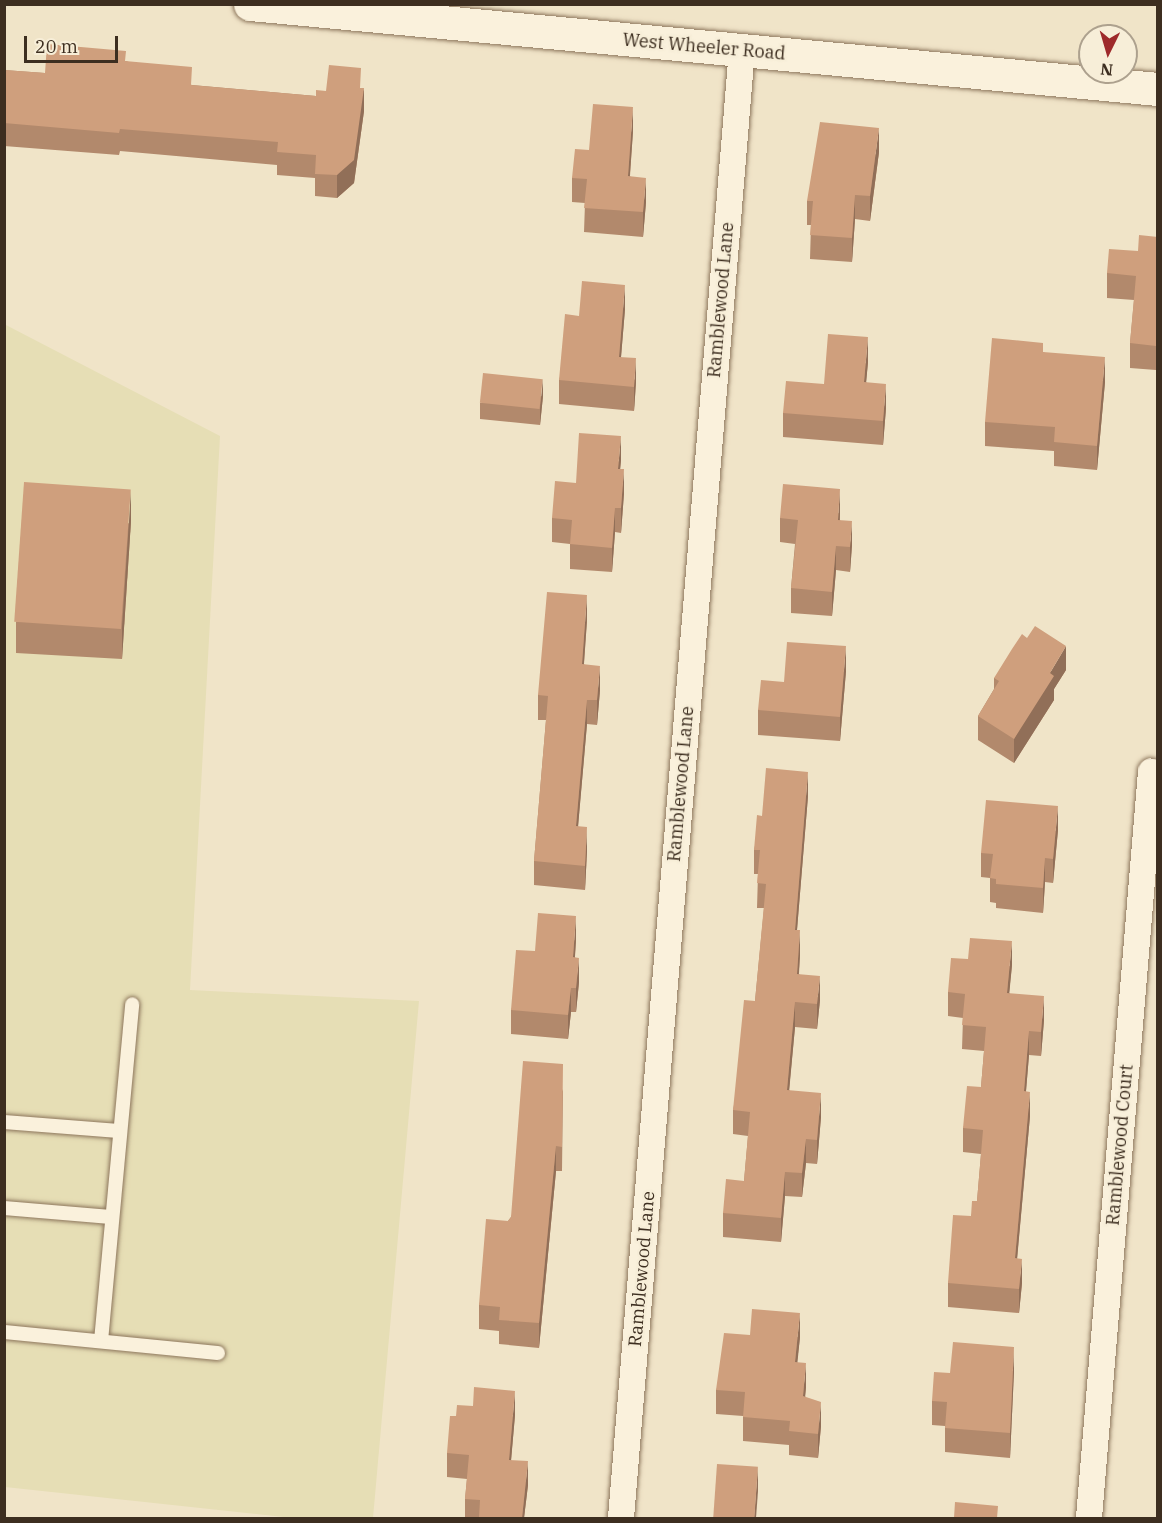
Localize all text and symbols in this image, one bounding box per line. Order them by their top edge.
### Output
scale bar [27,24,122,62]
north arrow [1078,24,1138,84]
street label: West Wheeler Road [622,29,786,65]
text: 20 m [35,35,78,58]
text: N [1099,59,1114,80]
street label: Ramblewood Lane [703,221,739,379]
street label: Ramblewood Lane [663,705,699,863]
street label: Ramblewood Court [1102,1063,1138,1227]
street label: Ramblewood Lane [624,1190,660,1348]

